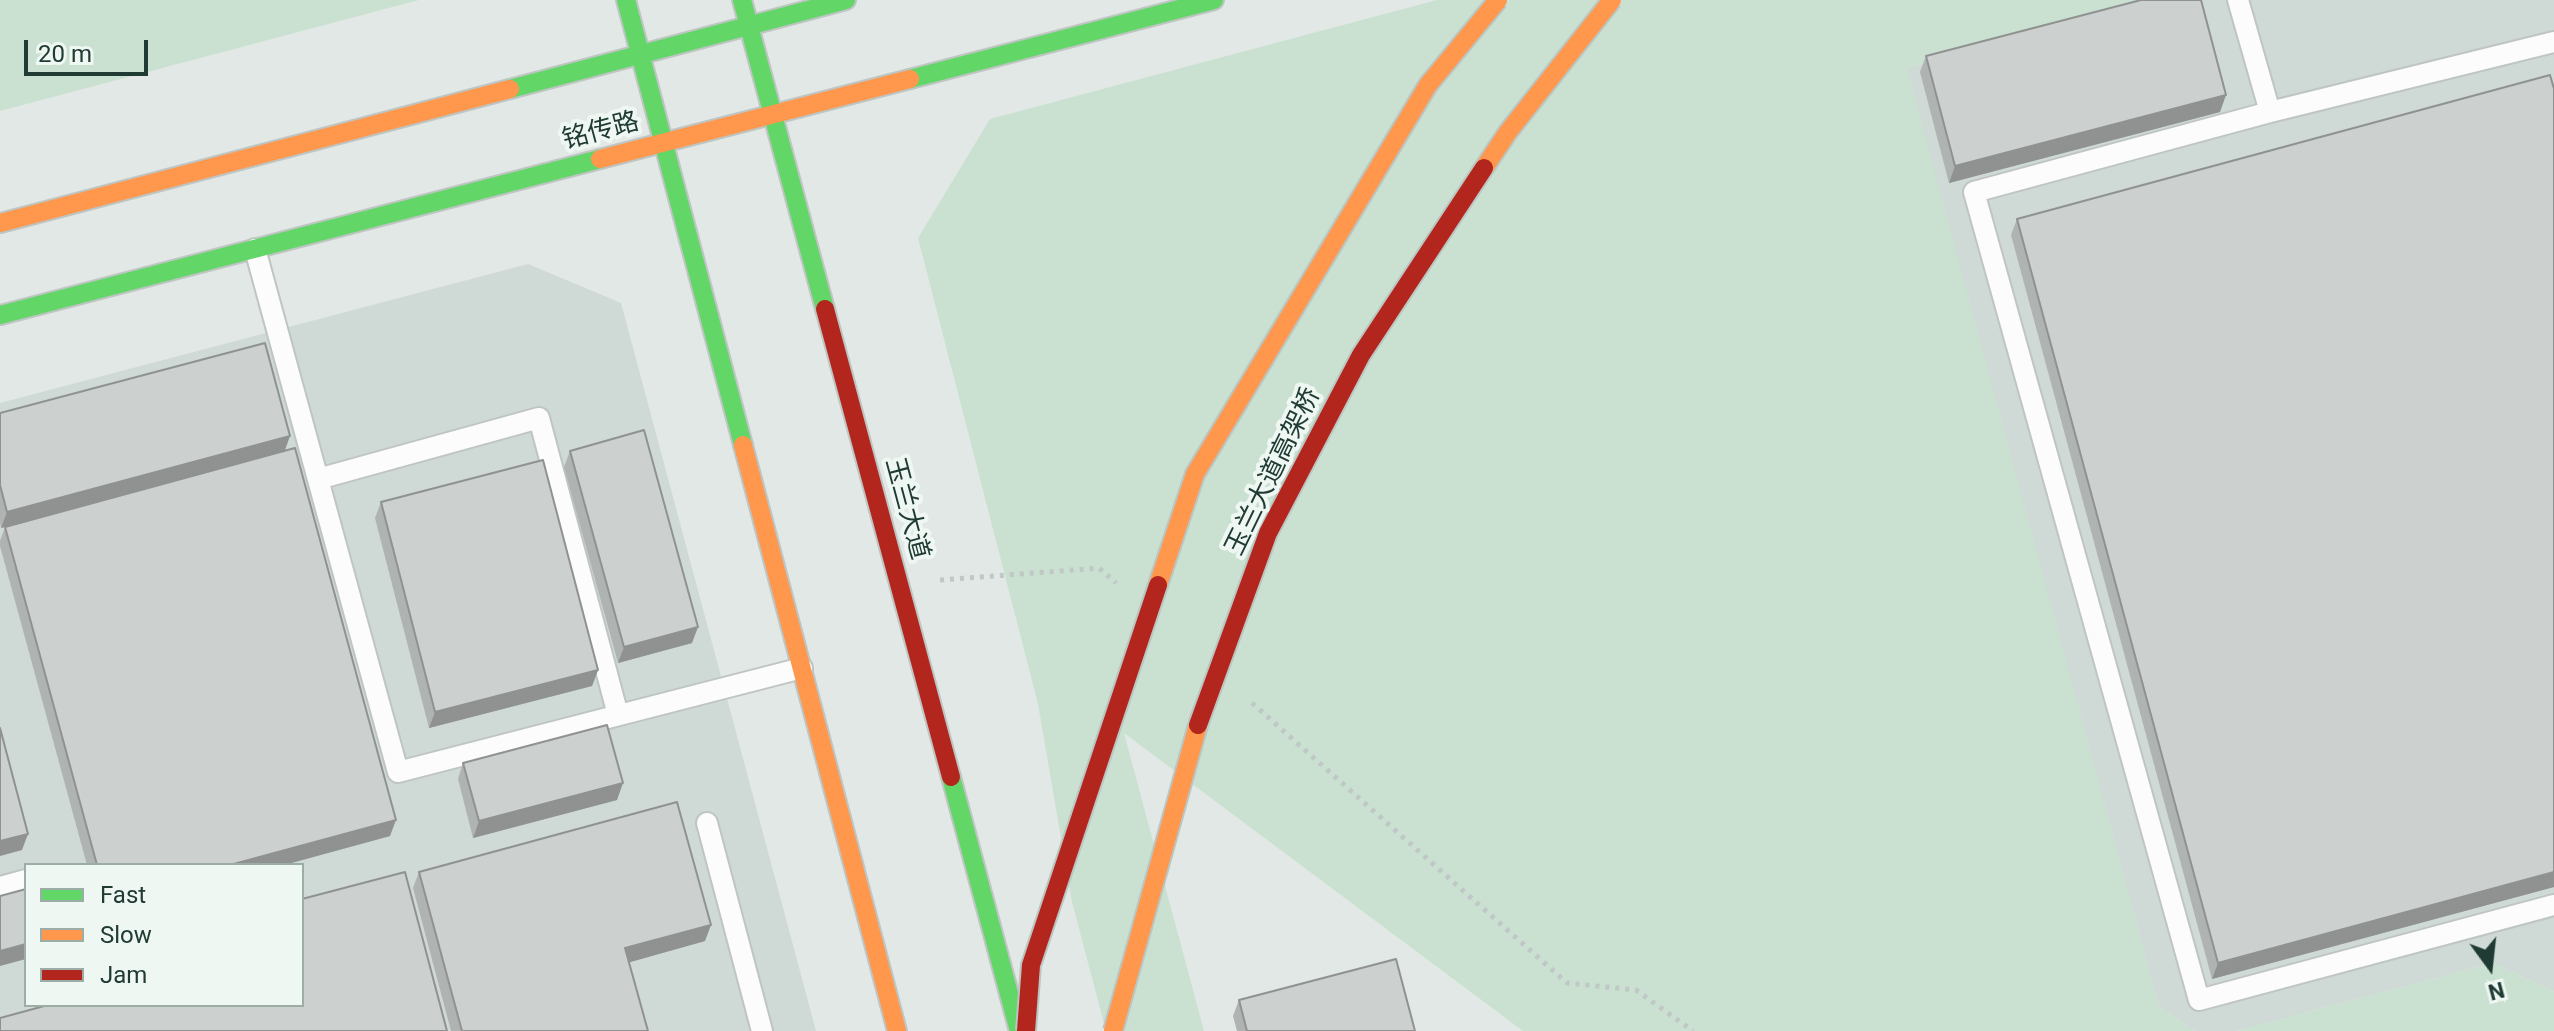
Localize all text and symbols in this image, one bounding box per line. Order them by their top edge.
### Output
scale bar [28,24,152,74]
text: 20 m [38,40,92,68]
street label: 铭传路 [559,107,643,157]
street label: 玉兰大道高架桥 [1220,383,1328,561]
street label: 玉兰大道 [877,455,935,563]
legend [24,863,304,1007]
text: Fast [100,881,146,909]
text: Slow [100,921,152,949]
north arrow [2450,927,2530,1007]
text: Jam [100,961,147,989]
text: N [2486,977,2507,1005]

